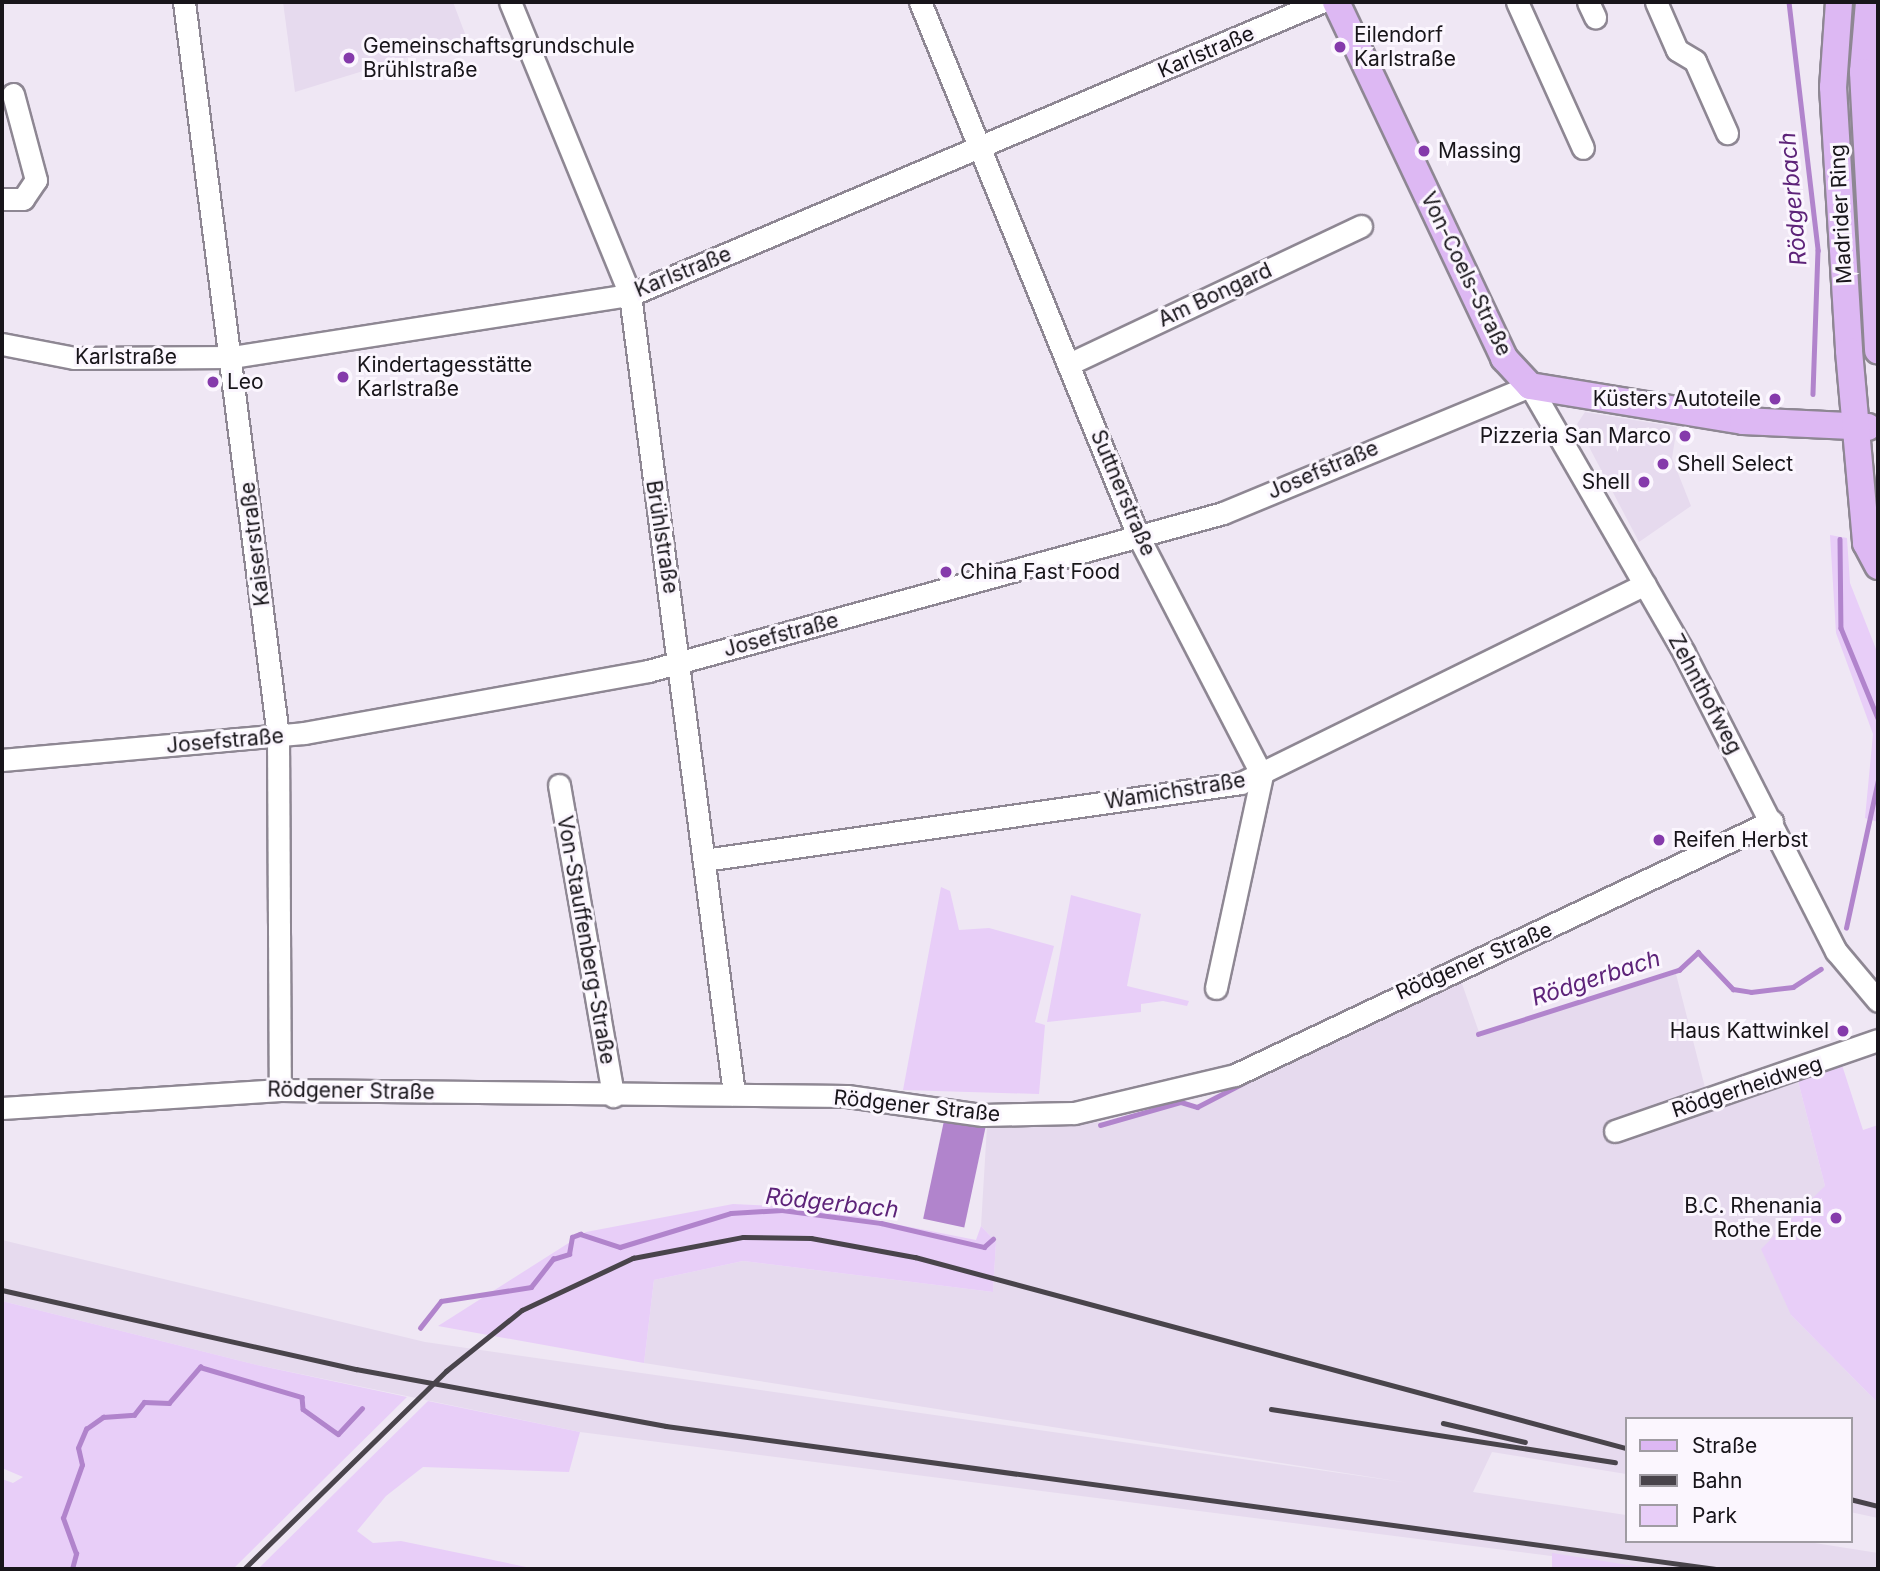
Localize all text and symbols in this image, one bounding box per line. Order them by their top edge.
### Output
street label: Karlstraße [1154,20,1258,84]
place label: Eilendorf Karlstraße [1354,22,1456,72]
place label: Gemeinschaftsgrundschule Brühlstraße [363,33,635,83]
marker: Eilendorf Karlstraße [1332,39,1348,55]
marker: Gemeinschaftsgrundschule Brühlstraße [341,50,357,66]
water label: Rödgerbach [1773,131,1813,267]
place label: Massing [1438,138,1521,164]
marker: Massing [1416,143,1432,159]
street label: Madrider Ring [1825,144,1857,284]
street label: Von-Coels-Straße [1415,188,1517,360]
street label: Karlstraße [631,241,735,303]
street label: Am Bongard [1154,258,1276,332]
street label: Karlstraße [75,344,177,370]
place label: Kindertagesstätte Karlstraße [357,352,532,402]
place label: Leo [227,369,264,395]
marker: Kindertagesstätte Karlstraße [335,369,351,385]
marker: Leo [205,374,221,390]
place label: Küsters Autoteile [1593,386,1761,412]
marker: Küsters Autoteile [1767,391,1783,407]
place label: Pizzeria San Marco [1480,423,1671,449]
street label: Suttnerstraße [1085,426,1161,560]
marker: Pizzeria San Marco [1677,428,1693,444]
street label: Josefstraße [1264,435,1382,505]
place label: Shell Select [1677,451,1793,477]
marker: Shell Select [1655,456,1671,472]
place label: Shell [1582,469,1630,495]
marker: Shell [1636,474,1652,490]
street label: Brühlstraße [641,479,683,595]
street label: Kaiserstraße [235,480,275,608]
place label: China Fast Food [960,559,1120,585]
marker: China Fast Food [938,564,954,580]
street label: Josefstraße [721,608,841,662]
street label: Zehnthofweg [1663,630,1747,758]
street label: Josefstraße [165,723,285,759]
street label: Wamichstraße [1103,767,1247,815]
street label: Von-Stauffenberg-Straße [552,814,620,1066]
place label: Reifen Herbst [1673,827,1808,853]
marker: Reifen Herbst [1651,832,1667,848]
street label: Rödgener Straße [1392,917,1556,1005]
water label: Rödgerbach [1528,944,1664,1012]
place label: Haus Kattwinkel [1670,1018,1829,1044]
marker: Haus Kattwinkel [1835,1023,1851,1039]
street label: Rödgerheidweg [1669,1051,1825,1123]
street label: Rödgener Straße [267,1077,435,1105]
street label: Rödgener Straße [832,1085,1002,1127]
water label: Rödgerbach [764,1182,900,1224]
place label: B.C. Rhenania Rothe Erde [1684,1193,1822,1243]
marker: B.C. Rhenania Rothe Erde [1828,1210,1844,1226]
legend [1624,1417,1852,1543]
text: Straße [1692,1433,1757,1458]
text: Bahn [1692,1468,1742,1493]
text: Park [1692,1503,1737,1528]

